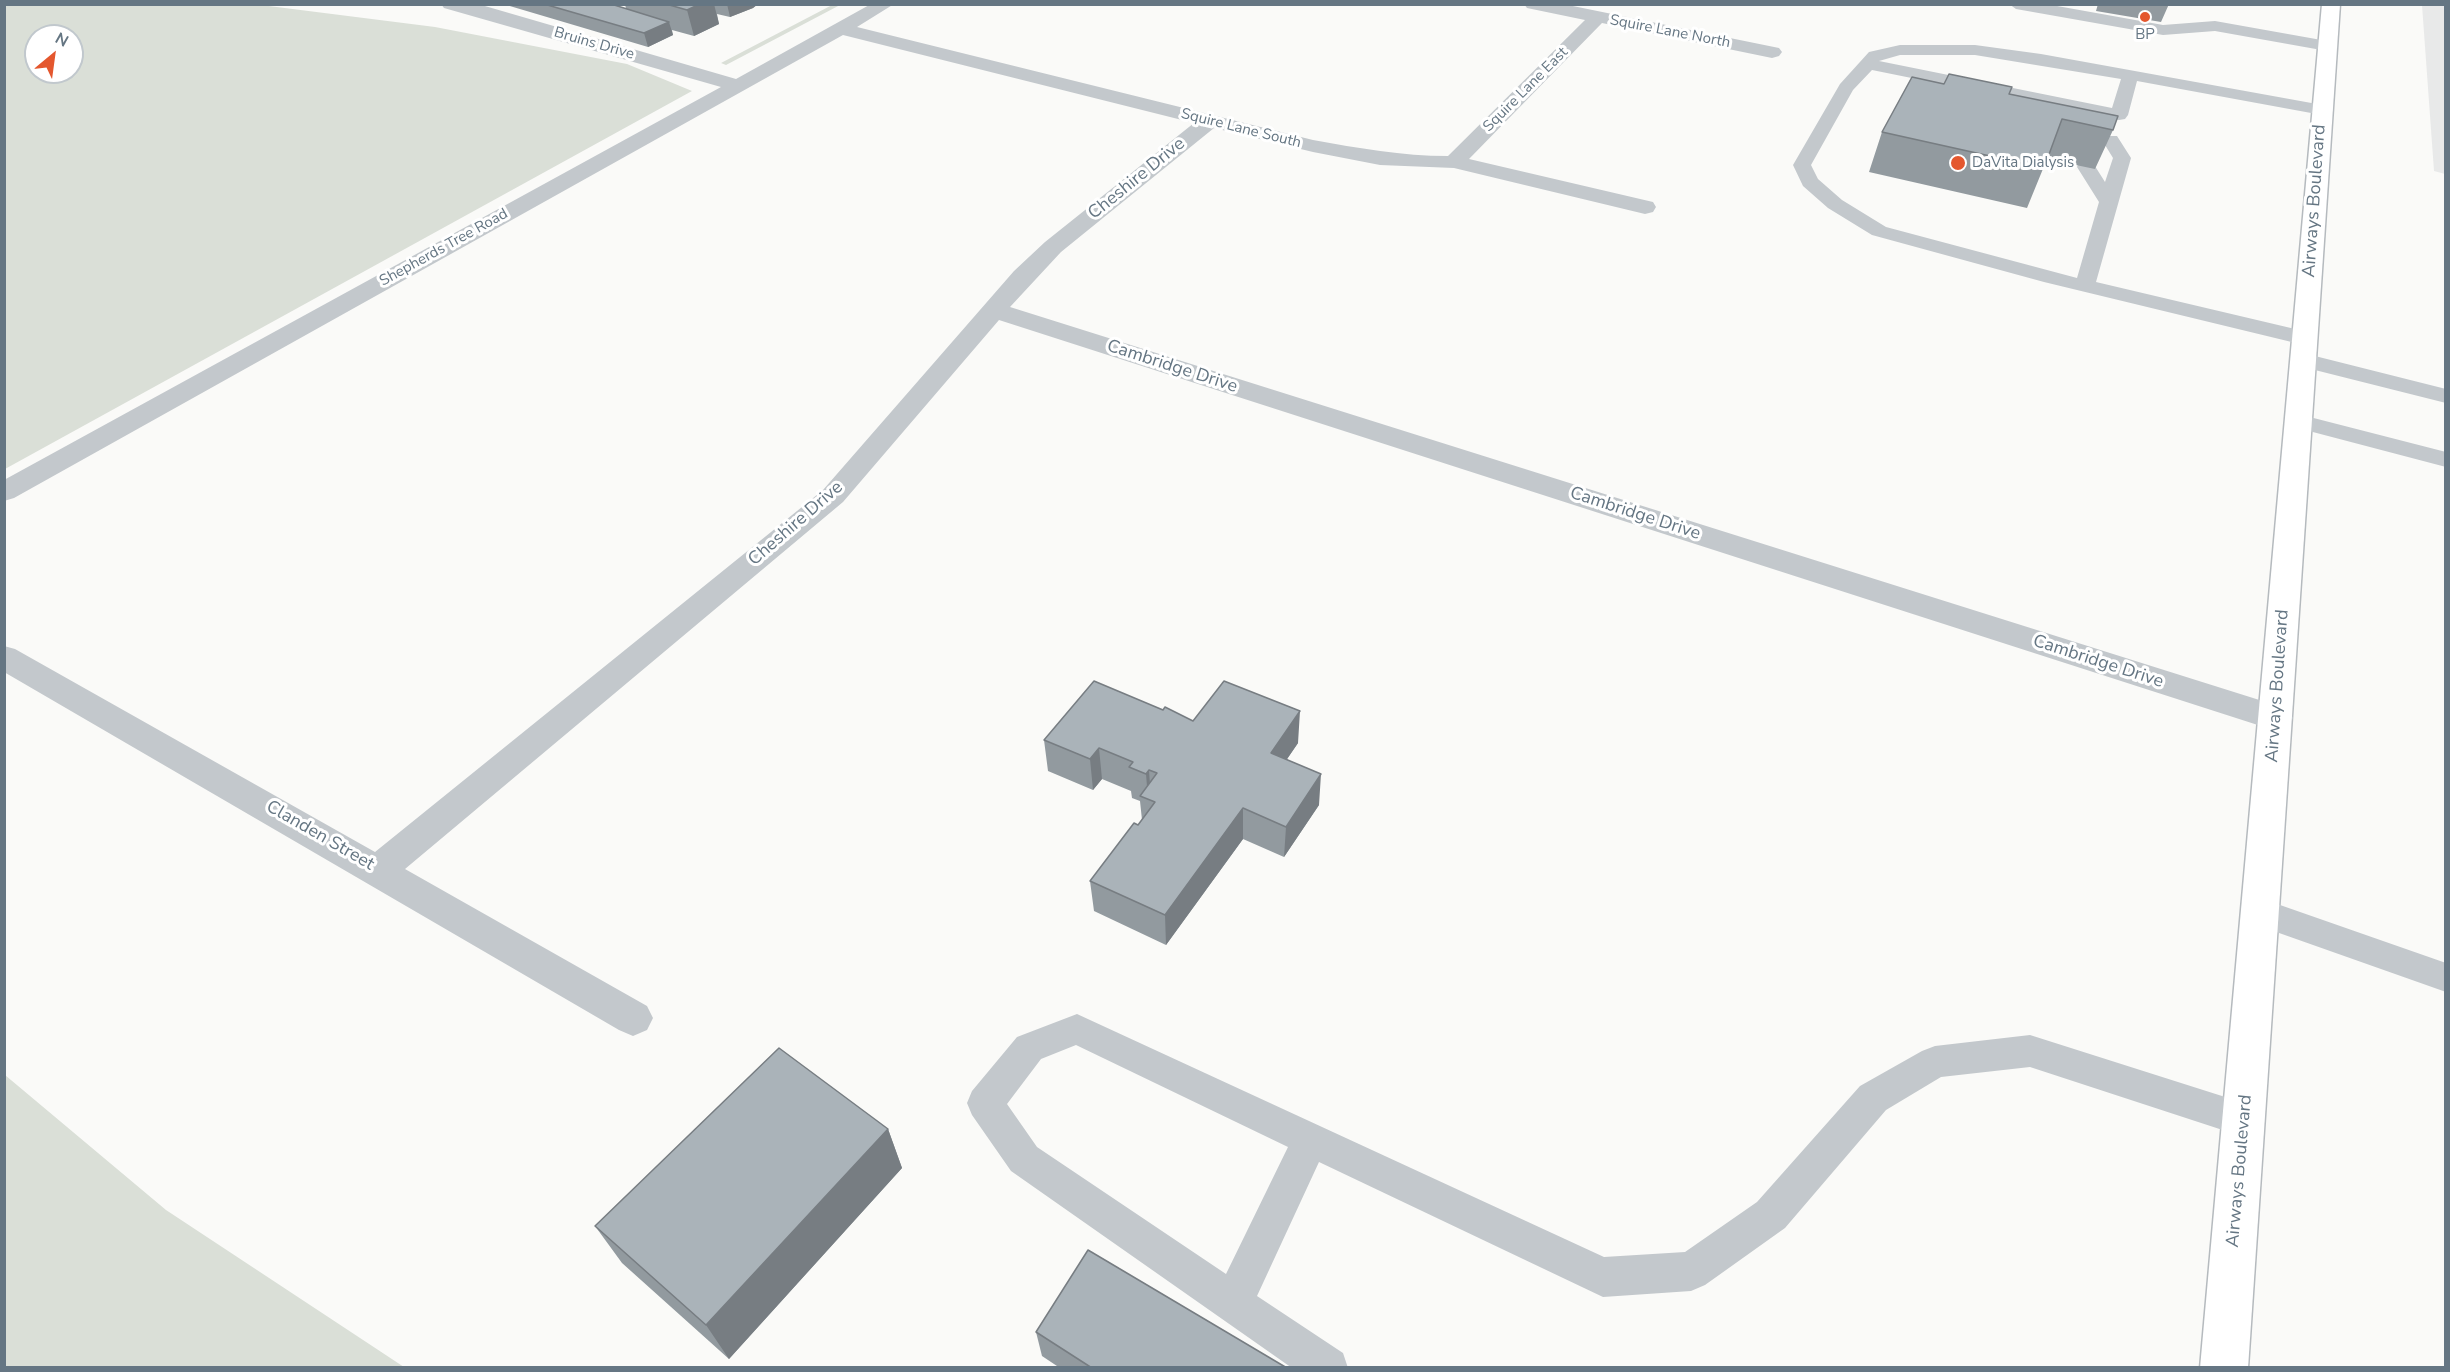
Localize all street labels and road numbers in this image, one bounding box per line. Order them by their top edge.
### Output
street label: Squire Lane North [1608,11,1732,53]
street label: Bruins Drive [552,24,636,64]
street label: Squire Lane East [1480,44,1572,136]
street label: Squire Lane South [1179,105,1303,153]
street label: Airways Boulevard [2299,124,2331,278]
street label: Cheshire Drive [1084,133,1190,225]
street label: Shepherds Tree Road [377,205,511,291]
street label: Cambridge Drive [1104,336,1240,398]
street label: Cheshire Drive [744,477,848,571]
street label: Cambridge Drive [1567,483,1703,545]
street label: Airways Boulevard [2262,609,2294,763]
street label: Cambridge Drive [2030,631,2166,693]
street label: Clanden Street [262,796,378,876]
street label: Airways Boulevard [2223,1094,2257,1248]

